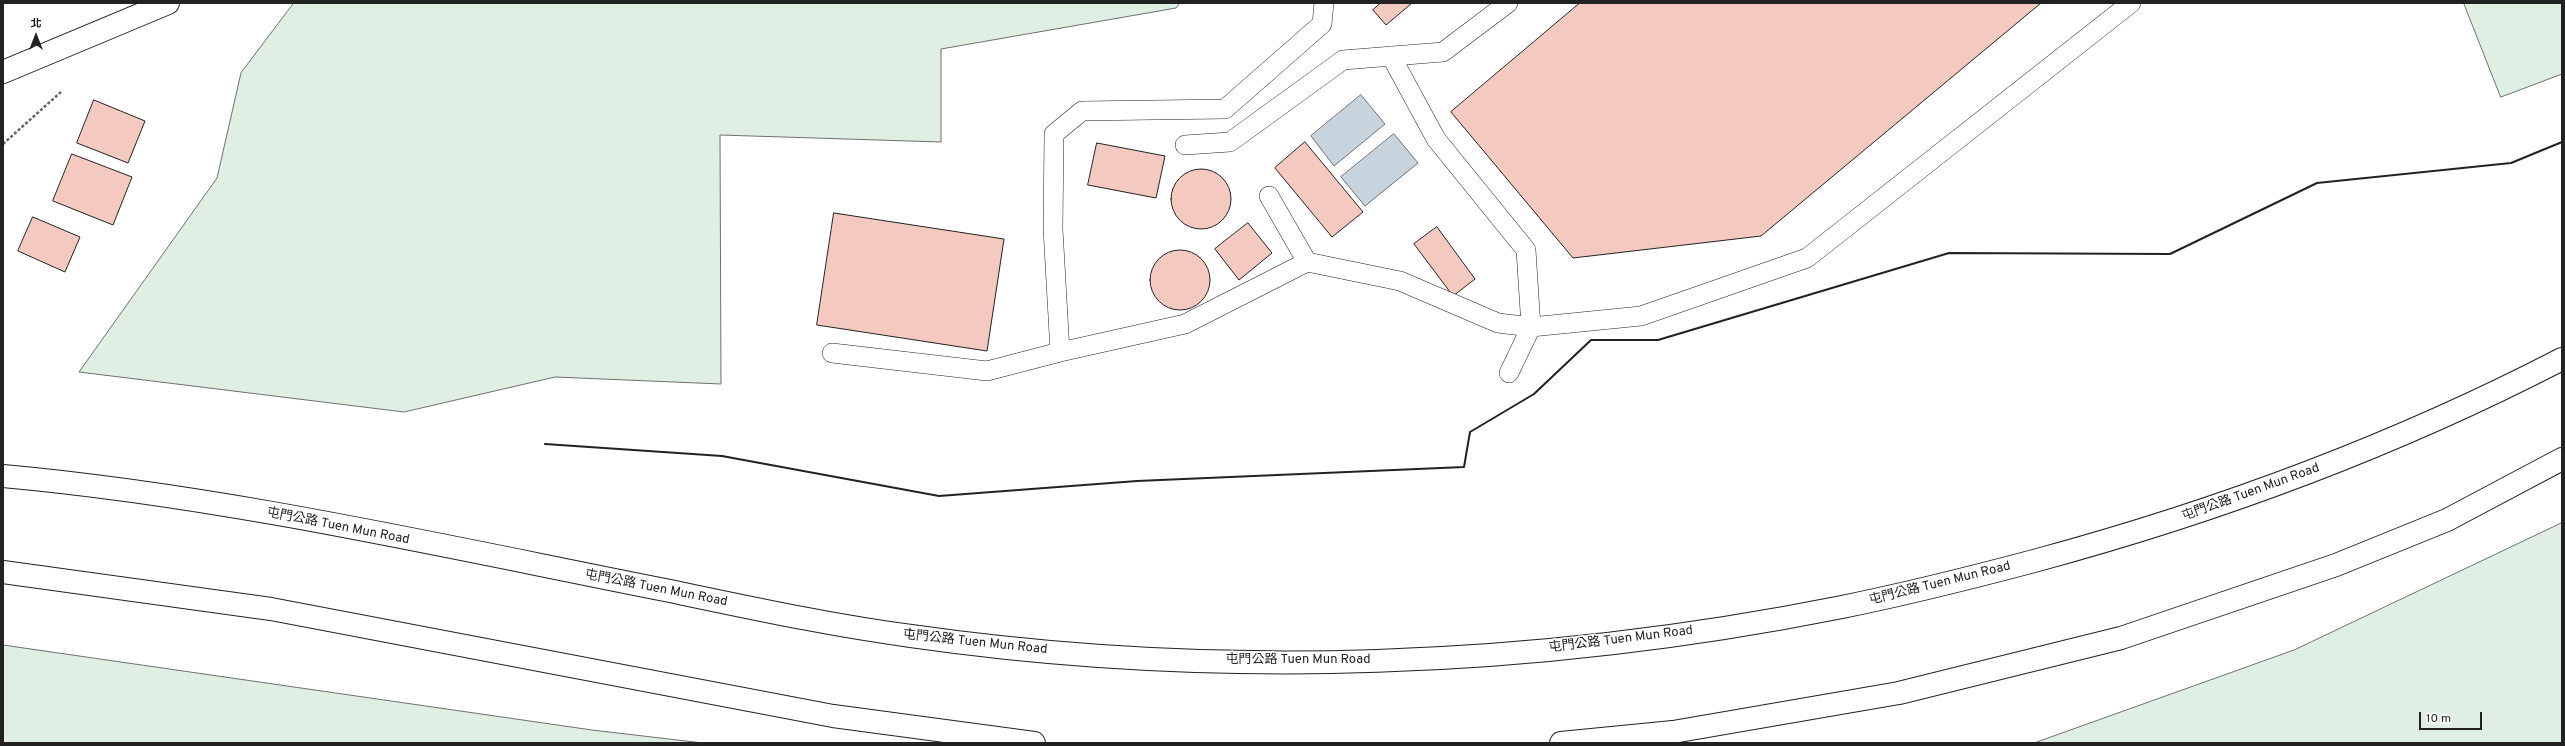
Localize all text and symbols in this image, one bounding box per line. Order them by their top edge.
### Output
north arrow [16,16,56,56]
text: 北 [31,17,42,31]
street label: 屯門公路 Tuen Mun Road [2180,461,2322,525]
street label: 屯門公路 Tuen Mun Road [265,505,411,549]
street label: 屯門公路 Tuen Mun Road [1868,559,2012,609]
street label: 屯門公路 Tuen Mun Road [583,567,729,611]
street label: 屯門公路 Tuen Mun Road [1548,623,1694,657]
street label: 屯門公路 Tuen Mun Road [902,628,1048,658]
street label: 屯門公路 Tuen Mun Road [1225,652,1371,668]
scale bar [2421,704,2484,730]
text: 10 m [2426,711,2451,727]

